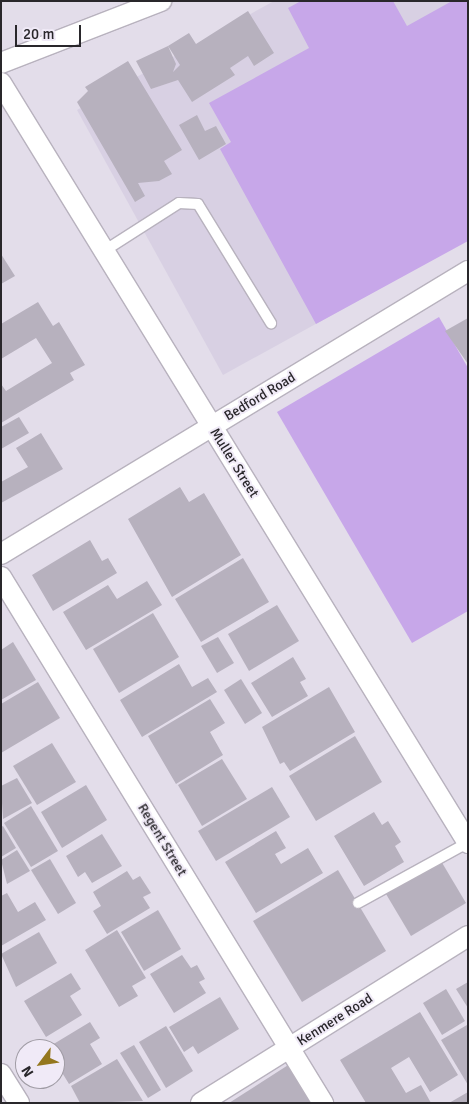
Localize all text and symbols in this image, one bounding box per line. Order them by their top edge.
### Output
scale bar [18,15,84,47]
text: 20 m [23,25,54,43]
street label: Bedford Road [221,369,299,425]
street label: Muller Street [206,425,262,501]
street label: Regent Street [134,801,190,879]
street label: Kenmere Road [294,990,376,1050]
north arrow [15,1039,65,1089]
text: N [18,1063,37,1080]

